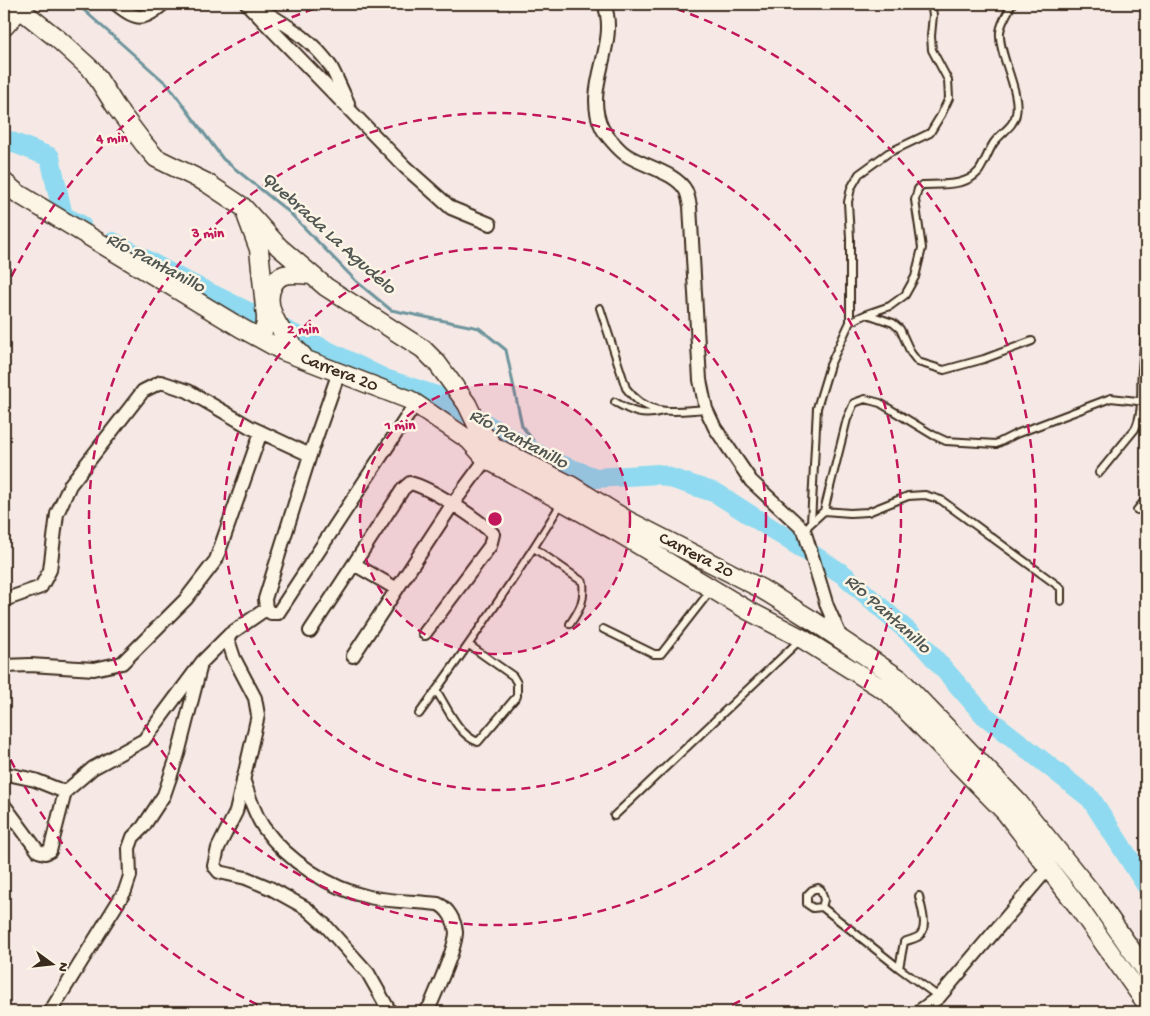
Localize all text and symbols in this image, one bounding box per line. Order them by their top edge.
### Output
text: 4 min [95,130,129,148]
water label: Quebrada La Agudelo [256,168,401,301]
text: 3 min [191,225,225,243]
water label: Río Pantanillo [102,228,209,300]
text: 2 min [287,321,320,339]
street label: Carrera 20 [297,349,381,397]
water label: Río Pantanillo [465,404,572,476]
text: 1 min [384,417,416,435]
centre of rings [486,510,504,528]
street label: Carrera 20 [655,528,737,584]
water label: Río Pantanillo [839,570,936,660]
north arrow [28,938,78,988]
text: N [53,960,72,973]

